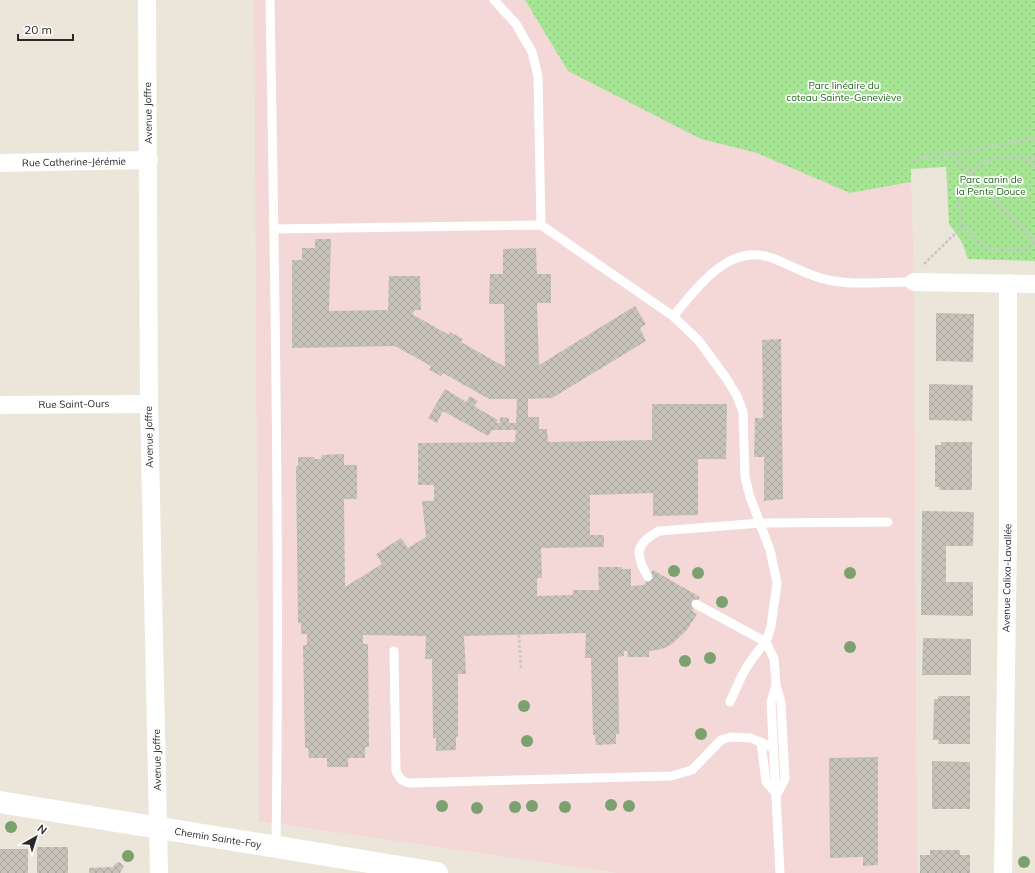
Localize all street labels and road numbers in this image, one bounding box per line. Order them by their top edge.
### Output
street label: Avenue Joffre [141,82,155,144]
street label: Rue Catherine-Jérémie [22,155,126,169]
street label: Rue Saint-Ours [38,397,110,411]
street label: Avenue Joffre [142,406,156,468]
street label: Avenue Calixa-Lavallée [1000,524,1014,632]
street label: Avenue Joffre [150,729,164,791]
street label: Chemin Sainte-Foy [174,825,263,851]

